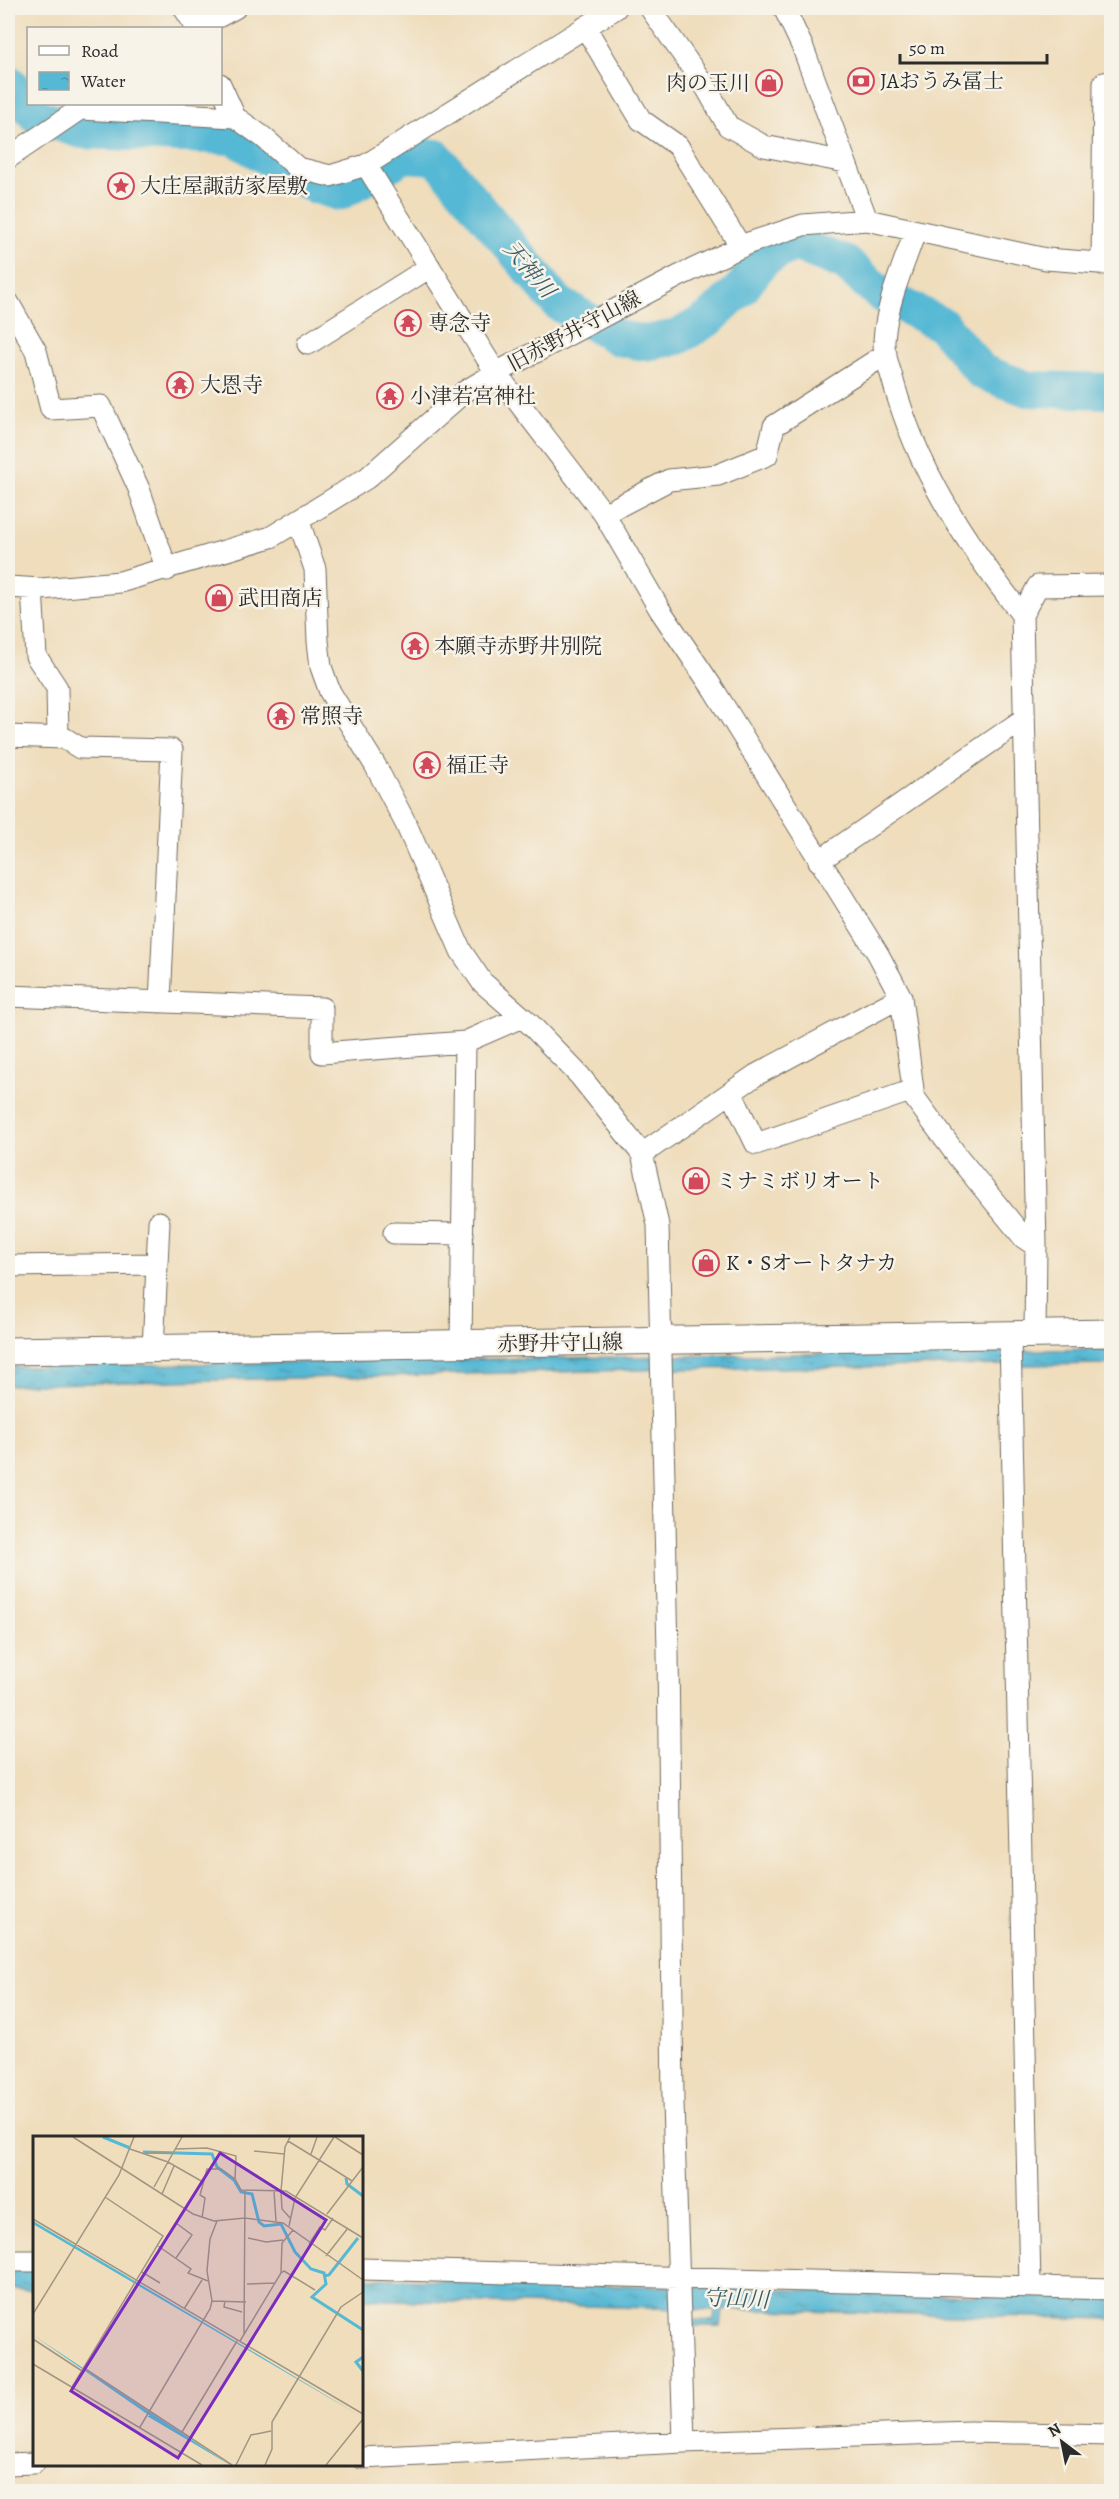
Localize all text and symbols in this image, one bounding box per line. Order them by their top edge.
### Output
legend [27,27,222,105]
scale bar [900,27,1047,65]
text: 50 m [909,36,945,60]
text: Road [81,39,119,63]
bank icon: JAおうみ冨士 [846,66,876,96]
place label: JAおうみ冨士 [880,67,1004,95]
shop icon: 肉の玉川 [754,68,784,98]
text: Water [80,69,126,93]
place label: 肉の玉川 [666,69,750,97]
place icon: 大庄屋諏訪家屋敷 [106,171,136,201]
place label: 大庄屋諏訪家屋敷 [140,172,308,200]
water label: 天神川 [497,235,563,306]
street label: 旧赤野井守山線 [503,284,645,378]
temple icon: 専念寺 [393,308,423,338]
place label: 専念寺 [428,309,491,337]
temple icon: 大恩寺 [165,370,195,400]
place label: 大恩寺 [200,371,263,399]
temple icon: 小津若宮神社 [375,381,405,411]
place label: 小津若宮神社 [410,382,536,410]
shop icon: 武田商店 [204,583,234,613]
place label: 武田商店 [238,584,322,612]
temple icon: 本願寺赤野井別院 [400,631,430,661]
place label: 本願寺赤野井別院 [434,632,602,660]
temple icon: 常照寺 [266,701,296,731]
place label: 常照寺 [300,702,363,730]
temple icon: 福正寺 [412,750,442,780]
place label: 福正寺 [446,751,509,779]
shop icon: ミナミボリオート [681,1166,711,1196]
place label: ミナミボリオート [716,1167,884,1195]
shop icon: K・Sオートタナカ [691,1248,721,1278]
place label: K・Sオートタナカ [726,1249,897,1277]
street label: 赤野井守山線 [497,1328,623,1358]
inset map [33,2136,363,2466]
water label: 守山川 [702,2283,771,2315]
north arrow [1032,2412,1092,2472]
text: N [1044,2418,1066,2443]

